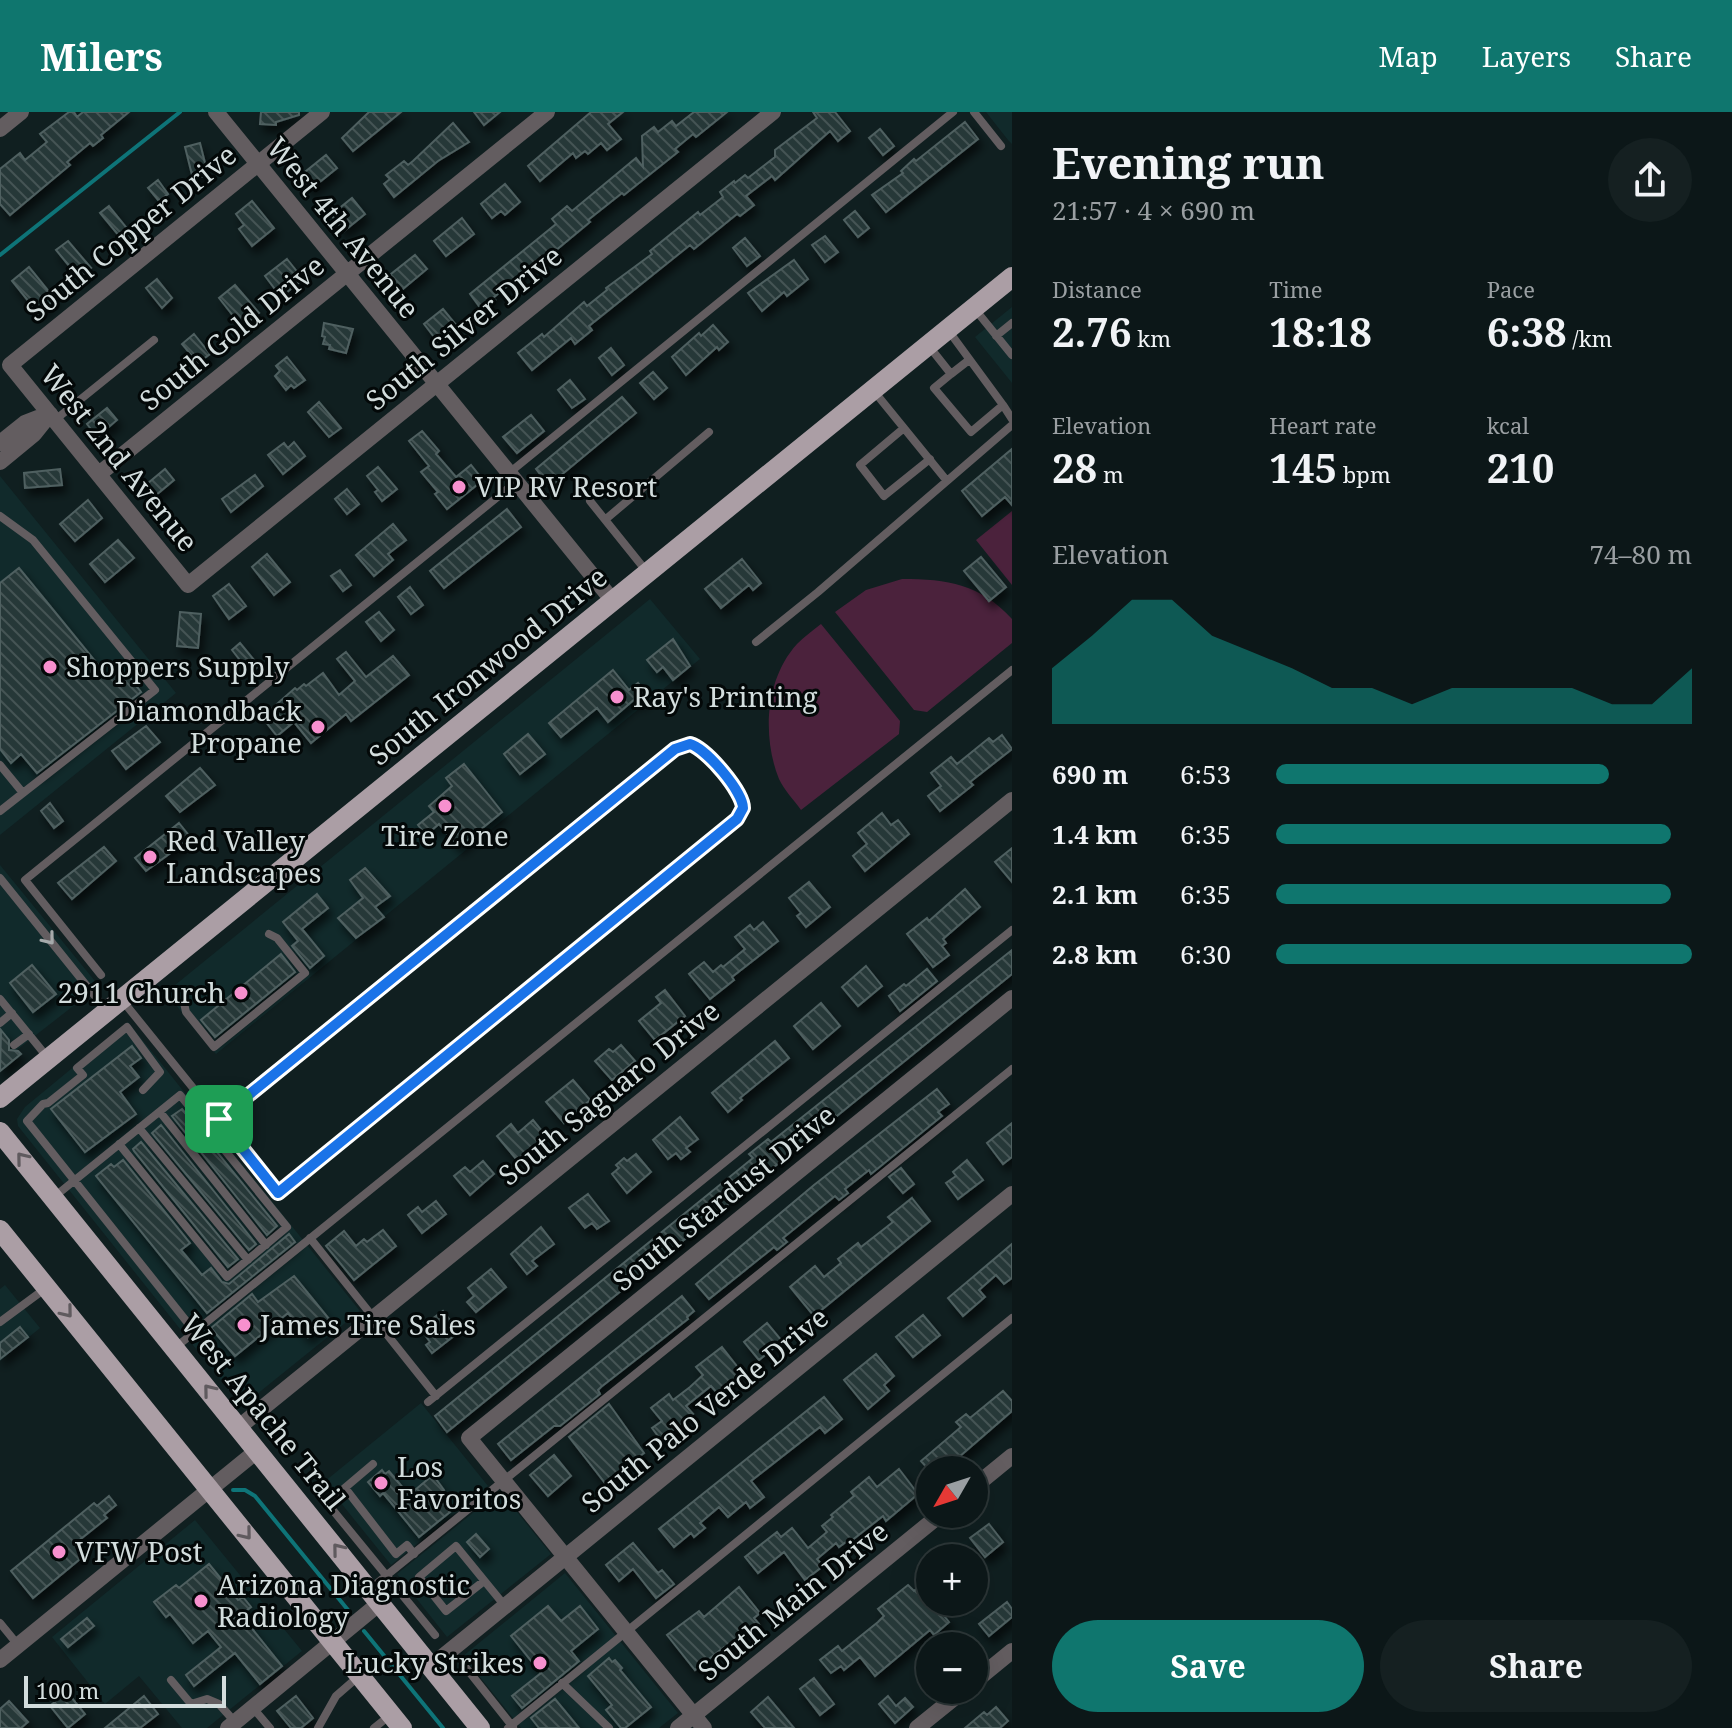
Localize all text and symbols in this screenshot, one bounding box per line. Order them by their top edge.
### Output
text: Milers [40,30,163,82]
text: Map [1379,37,1438,75]
text: Layers [1482,37,1571,75]
text: Share [1615,37,1692,75]
street label: West 4th Avenue [259,129,429,326]
text: Evening run [1052,132,1325,192]
street label: South Copper Drive [17,135,244,329]
button: share [1608,138,1692,222]
text: 21:57 · 4 × 690 m [1052,192,1255,228]
street label: South Silver Drive [357,236,569,418]
street label: South Gold Drive [131,246,332,418]
text: Distance [1052,274,1142,304]
text: Time [1269,274,1322,304]
text: Pace [1487,274,1535,304]
text: 2.76 [1052,304,1132,359]
text: 18:18 [1269,304,1372,359]
text: 6:38 [1487,304,1567,359]
text: km [1132,323,1171,353]
text: /km [1567,323,1612,353]
street label: West 2nd Avenue [32,356,207,559]
text: Elevation [1052,410,1151,440]
text: Heart rate [1269,410,1377,440]
text: kcal [1487,410,1529,440]
text: 28 [1052,440,1097,495]
text: 145 [1269,440,1337,495]
text: 210 [1487,440,1554,495]
text: m [1097,459,1124,489]
text: bpm [1337,459,1391,489]
place label: VIP RV Resort [475,467,657,505]
marker: VIP RV Resort [450,478,468,496]
text: Elevation [1052,536,1169,572]
text: 74–80 m [1590,536,1692,572]
street label: South Ironwood Drive [360,557,614,773]
place label: Shoppers Supply [66,647,290,685]
marker: Shoppers Supply [41,658,59,676]
place label: Ray's Printing [633,677,818,715]
marker: Ray's Printing [608,688,626,706]
place label: Diamondback Propane [116,691,303,761]
marker: Diamondback Propane [309,718,327,736]
text: 690 m [1052,756,1128,792]
text: 6:53 [1180,756,1231,792]
marker: Tire Zone [436,797,454,815]
place label: Tire Zone [381,816,509,854]
text: 1.4 km [1052,816,1138,852]
text: 6:35 [1180,816,1231,852]
place label: Red Valley Landscapes [166,821,321,891]
marker: Red Valley Landscapes [141,848,159,866]
text: 2.1 km [1052,876,1138,912]
text: 6:35 [1180,876,1231,912]
one-way arrow [39,930,54,944]
text: 2.8 km [1052,936,1138,972]
text: 6:30 [1180,936,1231,972]
place label: 2911 Church [58,973,225,1011]
marker: 2911 Church [232,984,250,1002]
street label: South Saguaro Drive [490,991,727,1193]
pin [185,1085,253,1153]
street label: South Stardust Drive [604,1095,843,1299]
icon: arrive [197,1097,241,1141]
one-way arrow [17,1153,31,1168]
street label: South Palo Verde Drive [573,1298,836,1521]
one-way arrow [57,1303,71,1318]
street label: West Apache Trail [173,1305,355,1518]
place label: James Tire Sales [259,1305,476,1343]
marker: James Tire Sales [235,1316,253,1334]
one-way arrow [204,1384,219,1399]
place label: Los Favoritos [397,1447,521,1517]
north arrow [916,1456,988,1528]
map controls [916,1456,988,1704]
marker: Los Favoritos [372,1474,390,1492]
street label: South Main Drive [689,1512,895,1689]
one-way arrow [237,1525,251,1540]
place label: VFW Post [75,1532,203,1570]
marker: VFW Post [50,1543,68,1561]
one-way arrow [333,1544,348,1559]
button: + [916,1544,988,1616]
place label: Arizona Diagnostic Radiology [217,1565,470,1635]
marker: Arizona Diagnostic Radiology [192,1592,210,1610]
button: Save [1052,1620,1364,1712]
button: Share [1380,1620,1692,1712]
button: − [916,1632,988,1704]
place label: Lucky Strikes [345,1643,524,1681]
marker: Lucky Strikes [531,1654,549,1672]
scale bar [24,1672,226,1708]
text: 100 m [36,1675,99,1705]

